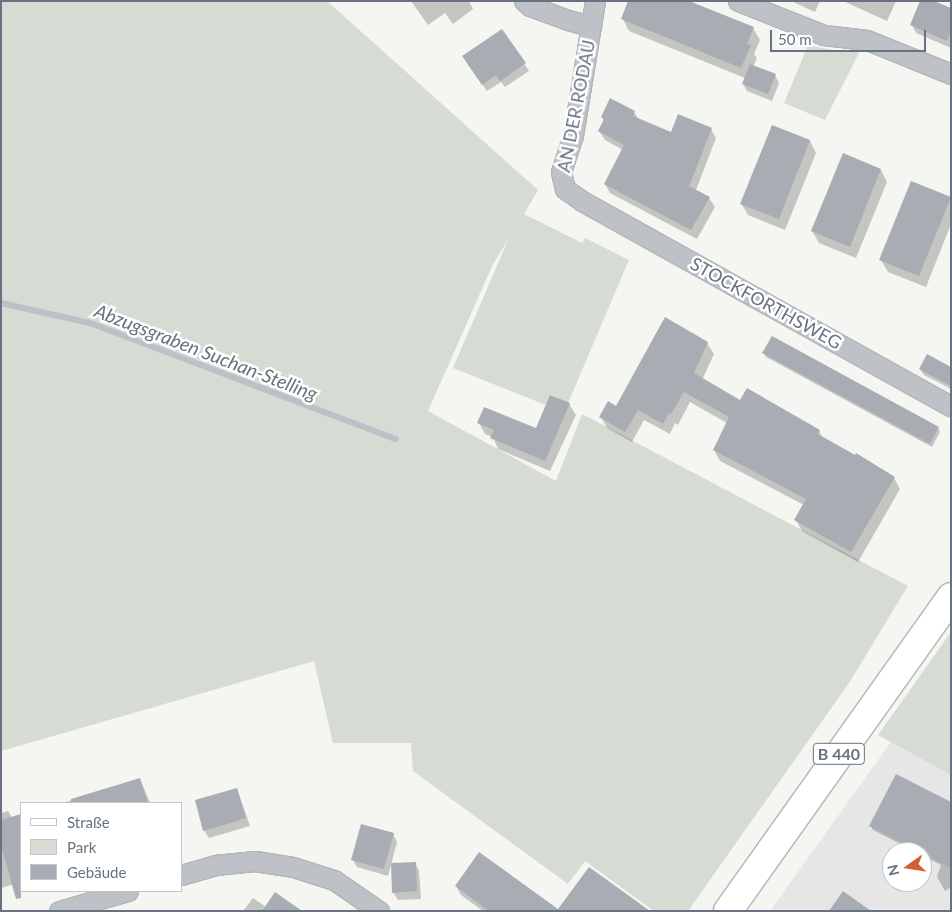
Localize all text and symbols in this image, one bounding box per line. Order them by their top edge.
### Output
scale bar [772,20,928,52]
text: 50 m [778,30,812,48]
street label: AN DER RODAU [553,38,599,174]
street label: STOCKFORTHSWEG [687,252,845,354]
water label: Abzugsgraben Suchan-Stelling [91,299,321,405]
road number: B 440 [813,741,865,768]
legend [20,802,182,892]
text: Straße [67,813,110,831]
text: Park [67,838,96,856]
north arrow [882,842,932,892]
text: Gebäude [67,863,126,881]
text: N [883,863,902,877]

